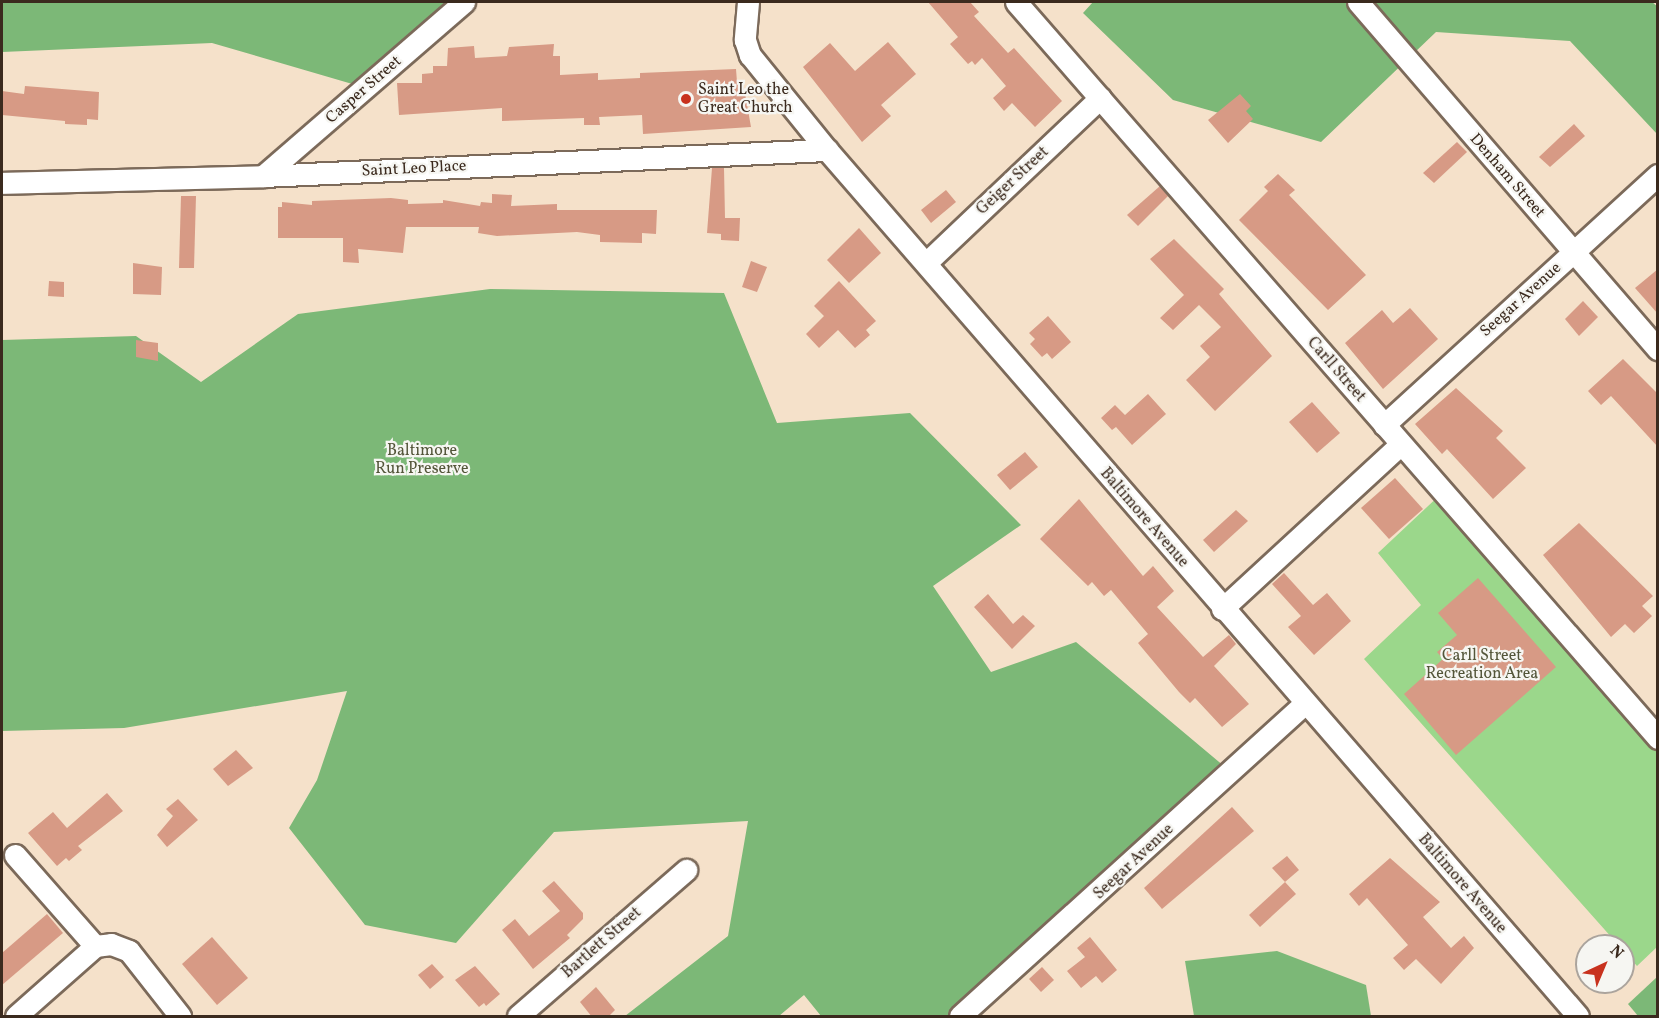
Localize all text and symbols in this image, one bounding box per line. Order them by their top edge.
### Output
street label: Casper Street [322,52,406,128]
place label: Saint Leo the Great Church [698,80,793,118]
marker: Saint Leo the Great Church [679,92,693,106]
street label: Denham Street [1465,130,1549,222]
street label: Geiger Street [973,143,1053,219]
street label: Saint Leo Place [361,157,467,181]
street label: Seegar Avenue [1477,259,1565,341]
street label: Carll Street [1303,334,1369,406]
park label: Baltimore Run Preserve [375,441,469,479]
street label: Baltimore Avenue [1096,464,1192,572]
park label: Carll Street Recreation Area [1426,646,1538,684]
street label: Seegar Avenue [1090,820,1178,904]
street label: Baltimore Avenue [1414,830,1510,938]
street label: Bartlett Street [558,903,646,983]
north arrow [1575,934,1635,994]
text: N [1604,941,1628,964]

